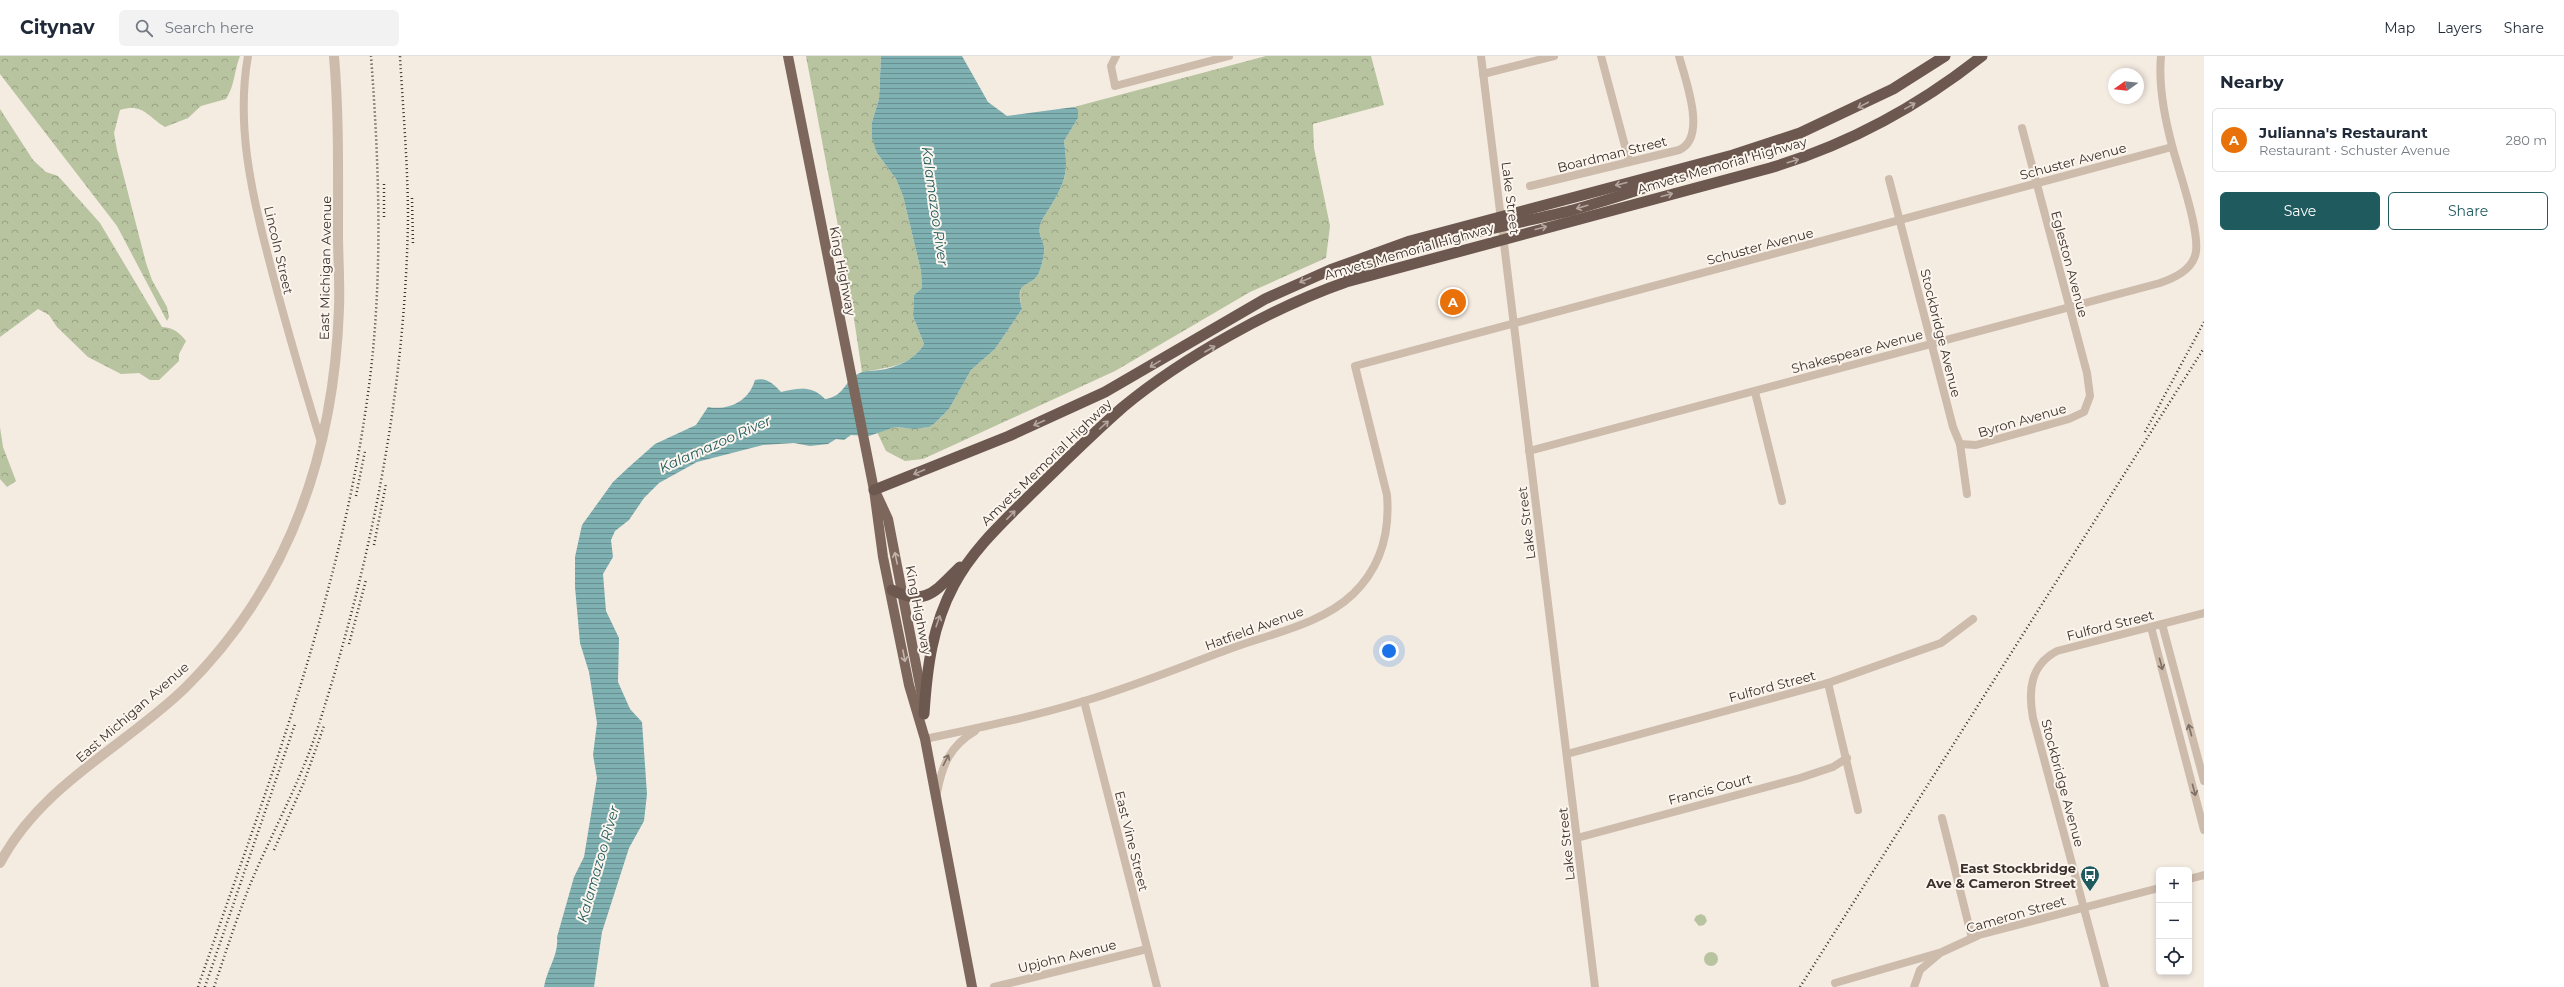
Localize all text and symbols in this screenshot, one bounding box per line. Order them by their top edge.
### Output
search box [119,10,399,46]
text: Citynav [20,16,95,39]
icon: search [133,17,155,39]
text: Search here [165,18,254,37]
text: Map [2384,19,2415,37]
text: Layers [2437,19,2482,37]
text: Share [2504,19,2544,37]
north arrow [2108,68,2144,104]
text: Nearby [2220,72,2284,92]
one-way arrow [1857,101,1869,109]
one-way arrow [1904,102,1916,109]
text: Julianna's Restaurant [2259,123,2428,142]
text: A [2229,132,2239,148]
text: 280 m [2506,132,2547,148]
street label: Boardman Street [1556,133,1668,175]
street label: Amvets Memorial Highway [1635,133,1809,197]
street label: Schuster Avenue [2018,139,2128,183]
text: Restaurant · Schuster Avenue [2259,142,2450,158]
water label: Kalamazoo River [918,145,952,267]
one-way arrow [1786,157,1799,164]
street label: Lake Street [1499,161,1523,235]
one-way arrow [1614,181,1627,188]
one-way arrow [1660,191,1673,199]
button: Save [2220,192,2380,230]
button: Share [2388,192,2548,230]
street label: East Michigan Avenue [316,195,334,340]
street label: Lincoln Street [261,204,297,296]
one-way arrow [1576,204,1589,211]
street label: Egleston Avenue [2048,209,2092,319]
street label: Amvets Memorial Highway [1322,219,1496,283]
one-way arrow [1535,224,1548,232]
street label: Schuster Avenue [1705,224,1815,268]
street label: King Highway [826,225,860,318]
street label: Stockbridge Avenue [1917,267,1965,399]
one-way arrow [1299,277,1311,284]
pin: A [1440,287,1466,317]
street label: Shakespeare Avenue [1789,326,1925,376]
one-way arrow [1204,344,1216,352]
one-way arrow [1150,360,1161,368]
street label: Amvets Memorial Highway [977,395,1115,529]
street label: Byron Avenue [1976,400,2068,440]
water label: Kalamazoo River [656,411,774,477]
one-way arrow [1033,420,1045,427]
one-way arrow [1099,420,1109,429]
one-way arrow [913,468,925,476]
street label: Lake Street [1514,486,1538,560]
one-way arrow [1006,510,1016,520]
one-way arrow [891,552,899,565]
street label: King Highway [902,564,936,657]
street label: Hatfield Avenue [1202,603,1306,653]
street label: Fulford Street [2065,606,2155,644]
one-way arrow [935,615,943,627]
your location [1379,641,1399,661]
one-way arrow [900,649,908,662]
street label: East Michigan Avenue [72,658,192,765]
one-way arrow [2157,658,2165,671]
street label: Fulford Street [1727,667,1817,705]
street label: Stockbridge Avenue [2038,717,2088,849]
one-way arrow [2186,724,2194,737]
one-way arrow [943,754,950,766]
street label: Francis Court [1666,770,1754,808]
one-way arrow [2190,783,2198,796]
street label: East Vine Street [1112,789,1152,893]
water label: Kalamazoo River [573,803,623,924]
street label: Lake Street [1554,807,1578,881]
place label: East Stockbridge Ave & Cameron Street [1925,860,2076,891]
bus stop icon: East Stockbridge Ave & Cameron Street [2079,864,2101,892]
map controls [2156,867,2192,975]
button: + [2156,867,2192,903]
street label: Cameron Street [1964,892,2068,936]
button: − [2156,903,2192,939]
street label: Upjohn Avenue [1016,936,1118,976]
button: locate [2156,939,2192,975]

